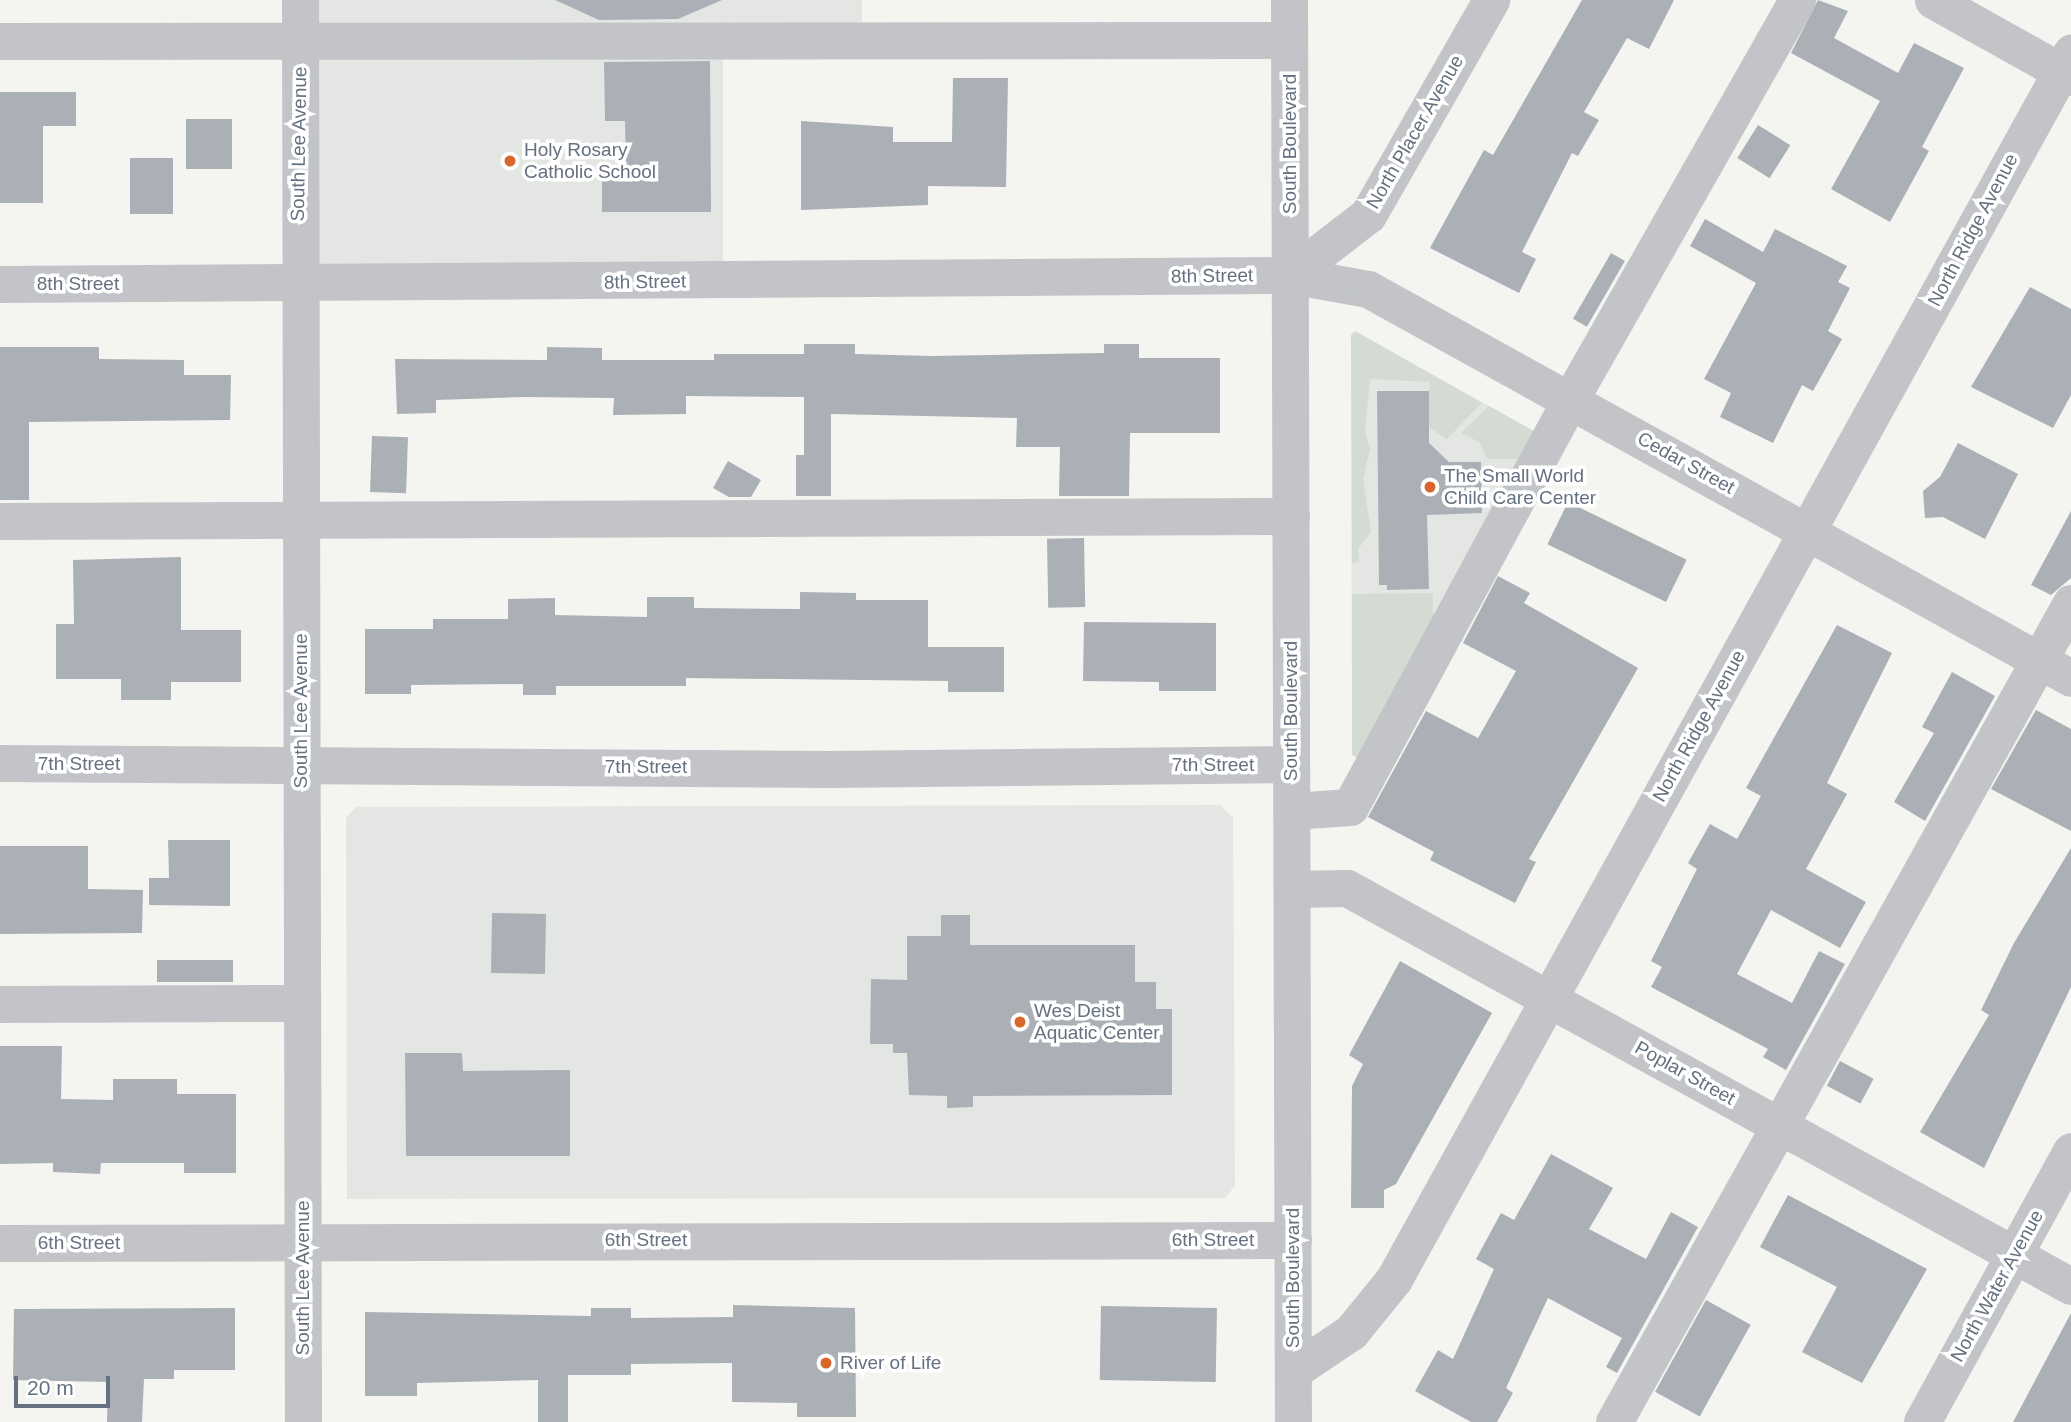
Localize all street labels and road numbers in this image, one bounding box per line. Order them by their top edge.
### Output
street label: North Placer Avenue [1361,51,1469,213]
street label: South Lee Avenue [286,66,312,222]
street label: South Boulevard [1279,74,1301,214]
street label: North Ridge Avenue [1923,149,2023,311]
street label: 8th Street [1171,264,1253,288]
street label: 8th Street [604,270,686,294]
street label: 8th Street [37,273,119,295]
street label: Cedar Street [1633,427,1739,499]
street label: South Lee Avenue [290,633,312,789]
street label: South Boulevard [1280,641,1302,781]
street label: North Ridge Avenue [1648,646,1750,806]
street label: 7th Street [38,753,120,775]
street label: 7th Street [1172,754,1254,776]
street label: 7th Street [605,756,687,778]
street label: Poplar Street [1631,1036,1739,1110]
street label: South Lee Avenue [292,1200,314,1356]
street label: North Water Avenue [1946,1206,2048,1366]
street label: South Boulevard [1282,1208,1304,1348]
street label: 6th Street [605,1229,687,1251]
street label: 6th Street [1172,1229,1254,1251]
street label: 6th Street [38,1232,120,1254]

